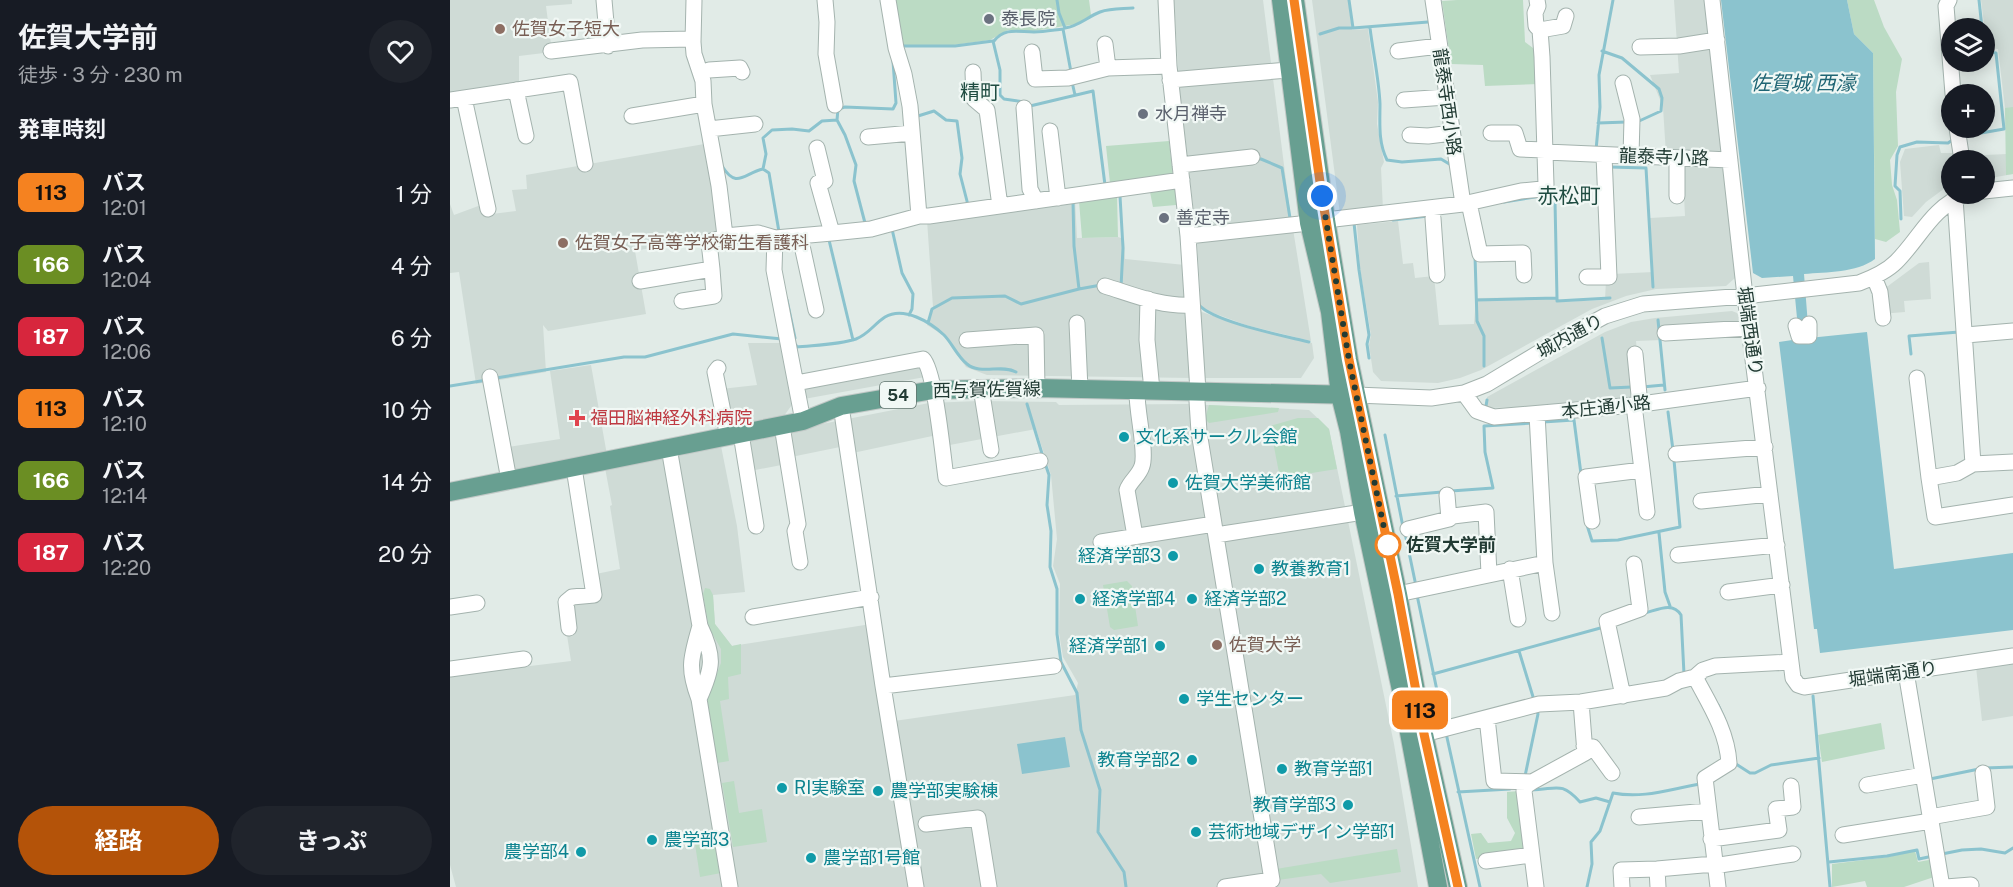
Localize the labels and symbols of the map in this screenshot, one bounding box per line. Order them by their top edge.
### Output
place label: 泰長院 [1001,8,1055,29]
marker: 泰長院 [982,12,996,26]
place label: 佐賀女子短大 [512,18,620,39]
marker: 佐賀女子短大 [493,22,507,36]
street label: 龍泰寺西小路 [1430,47,1465,157]
water label: 佐賀城 西濠 [1751,71,1858,95]
district label: 精町 [960,80,1000,104]
place label: 水月禅寺 [1155,103,1227,124]
marker: 水月禅寺 [1136,107,1150,121]
street label: 龍泰寺小路 [1619,144,1709,169]
your location [1307,181,1337,211]
district label: 赤松町 [1538,183,1601,208]
place label: 善定寺 [1176,207,1230,228]
marker: 善定寺 [1157,211,1171,225]
place label: 佐賀女子高等学校衛生看護科 [575,232,809,253]
marker: 佐賀女子高等学校衛生看護科 [556,236,570,250]
street label: 堀端西通り [1734,285,1767,377]
street label: 城内通り [1533,309,1606,362]
street label: 西与賀佐賀線 [933,378,1041,401]
road number: 54 [880,382,916,408]
street label: 本庄通小路 [1560,391,1652,422]
place label: 福田脳神経外科病院 [590,407,752,428]
marker: 福田脳神経外科病院 [568,409,586,427]
place label: 文化系サークル会館 [1136,426,1297,447]
marker: 文化系サークル会館 [1117,430,1131,444]
place label: 佐賀大学美術館 [1185,472,1311,493]
marker: 佐賀大学美術館 [1166,476,1180,490]
marker: 佐賀大学前 [1375,532,1401,558]
place label: 佐賀大学前 [1406,534,1496,555]
place label: 経済学部3 [1078,545,1161,566]
marker: 経済学部3 [1166,549,1180,563]
place label: 教養教育1 [1271,558,1350,579]
marker: 教養教育1 [1252,562,1266,576]
place label: 経済学部4 [1092,588,1175,609]
place label: 経済学部2 [1204,588,1287,609]
marker: 経済学部4 [1073,592,1087,606]
marker: 経済学部2 [1185,592,1199,606]
place label: 佐賀大学 [1229,634,1301,655]
place label: 経済学部1 [1069,635,1148,656]
marker: 佐賀大学 [1210,638,1224,652]
marker: 経済学部1 [1153,639,1167,653]
street label: 堀端南通り [1847,657,1939,690]
place label: 学生センター [1196,688,1304,709]
line badge: 113 [1386,690,1454,730]
marker: 学生センター [1177,692,1191,706]
place label: 教育学部2 [1097,749,1180,770]
marker: 教育学部2 [1185,753,1199,767]
place label: 教育学部1 [1294,758,1373,779]
marker: 教育学部1 [1275,762,1289,776]
place label: RI実験室 [794,777,865,798]
place label: 農学部実験棟 [890,780,998,801]
marker: RI実験室 [775,781,789,795]
marker: 農学部実験棟 [871,784,885,798]
place label: 教育学部3 [1253,794,1336,815]
marker: 教育学部3 [1341,798,1355,812]
place label: 芸術地域デザイン学部1 [1208,821,1395,842]
marker: 芸術地域デザイン学部1 [1189,825,1203,839]
place label: 農学部3 [664,829,729,850]
marker: 農学部3 [645,833,659,847]
place label: 農学部4 [504,841,569,862]
marker: 農学部4 [574,845,588,859]
place label: 農学部1号館 [823,847,920,868]
marker: 農学部1号館 [804,851,818,865]

